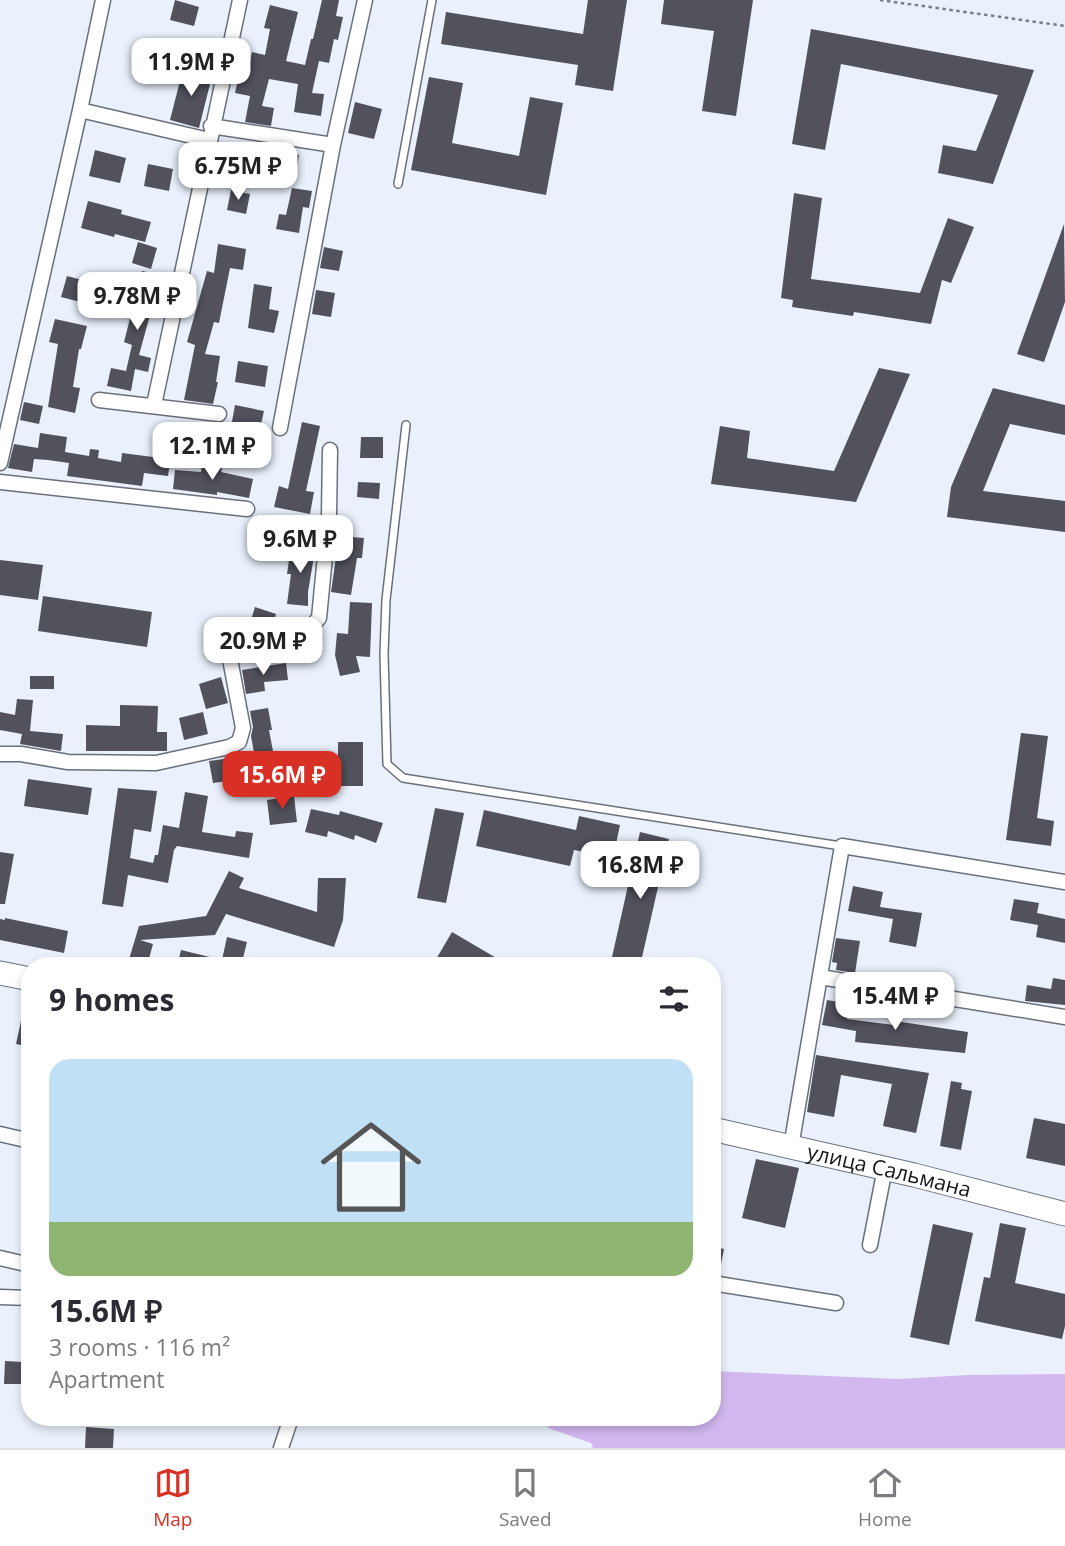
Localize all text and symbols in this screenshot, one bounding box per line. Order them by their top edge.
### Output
pin: 11.9M ₽ [126,38,256,98]
text: 11.9M ₽ [147,45,235,77]
pin: 6.75M ₽ [173,142,303,202]
text: 6.75M ₽ [194,149,282,181]
pin: 9.78M ₽ [72,272,202,332]
text: 9.78M ₽ [93,279,181,311]
pin: 12.1M ₽ [147,422,277,482]
text: 12.1M ₽ [168,429,256,461]
pin: 9.6M ₽ [243,516,357,575]
text: 9.6M ₽ [263,522,337,554]
pin: 20.9M ₽ [198,618,328,677]
text: 20.9M ₽ [219,624,307,656]
pin: 15.6M ₽ [217,752,347,811]
text: 15.6M ₽ [238,758,326,790]
pin: 16.8M ₽ [575,842,705,901]
text: 16.8M ₽ [596,848,684,880]
pin: 15.4M ₽ [830,972,960,1032]
text: 9 homes [49,979,174,1020]
text: 15.4M ₽ [851,979,939,1011]
icon: filters [655,980,693,1018]
icon: home [308,1104,434,1230]
street label: улица Сальмана [805,1137,974,1203]
text: 15.6M ₽ [49,1290,163,1331]
text: 3 rooms · 116 m² [49,1331,230,1363]
text: Apartment [49,1363,165,1395]
tab: Map [153,1464,192,1532]
tab: Saved [499,1464,552,1532]
tab: Home [858,1464,912,1532]

